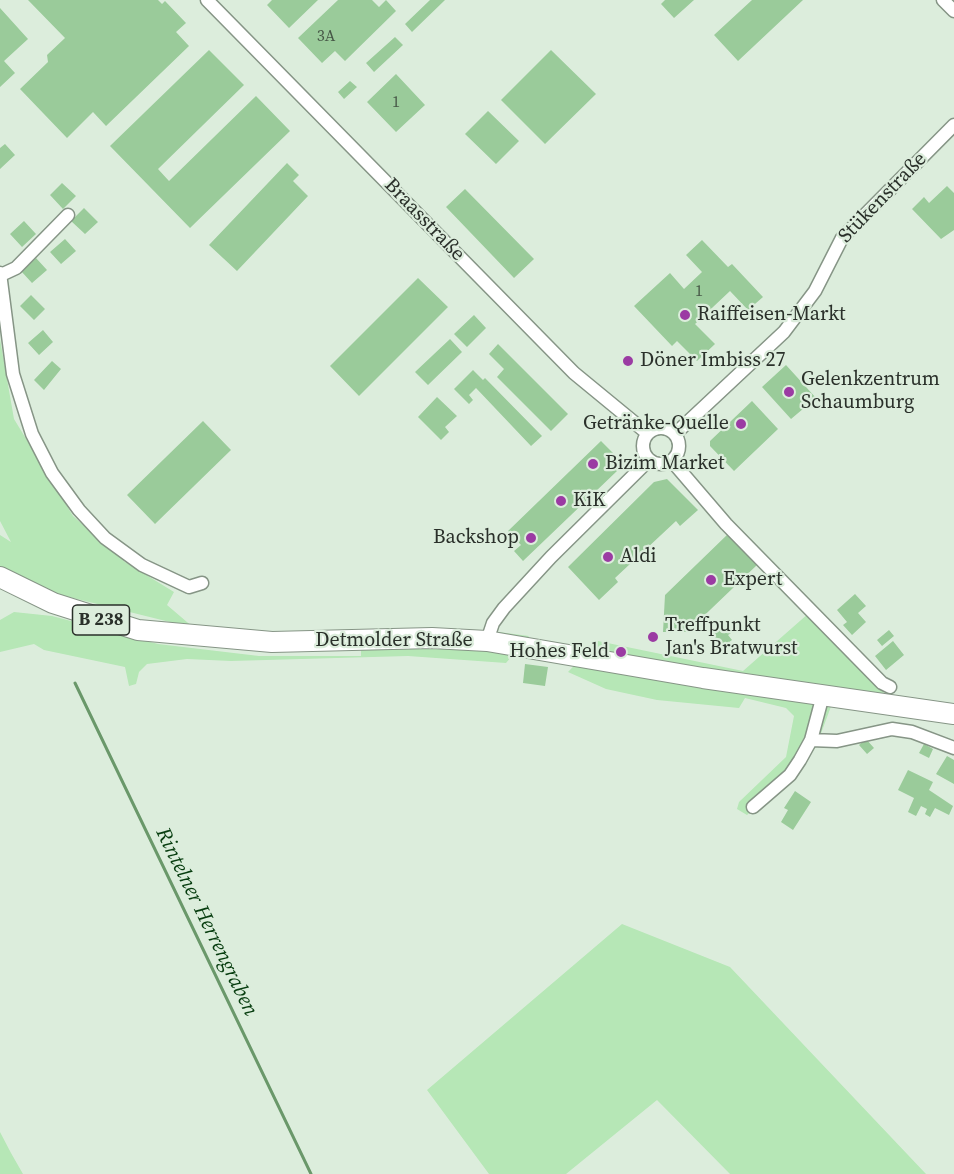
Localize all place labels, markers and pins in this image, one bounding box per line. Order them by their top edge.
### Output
place label: Raiffeisen-Markt [697,303,846,327]
marker: Raiffeisen-Markt [678,308,692,322]
place label: Döner Imbiss 27 [640,349,786,373]
marker: Döner Imbiss 27 [621,354,635,368]
place label: Gelenkzentrum Schaumburg [801,368,940,415]
marker: Gelenkzentrum Schaumburg [782,385,796,399]
place label: Getränke-Quelle [583,412,729,436]
marker: Getränke-Quelle [734,417,748,431]
place label: Bizim Market [605,452,724,476]
marker: Bizim Market [586,457,600,471]
place label: KiK [573,489,606,513]
marker: KiK [554,494,568,508]
place label: Backshop [433,526,519,550]
marker: Backshop [524,531,538,545]
place label: Aldi [620,545,657,569]
marker: Aldi [601,550,615,564]
place label: Expert [723,568,782,592]
marker: Expert [704,573,718,587]
place label: Treffpunkt Jan's Bratwurst [665,614,798,661]
marker: Treffpunkt Jan's Bratwurst [646,630,660,644]
place label: Hohes Feld [509,640,609,664]
marker: Hohes Feld [614,645,628,659]

